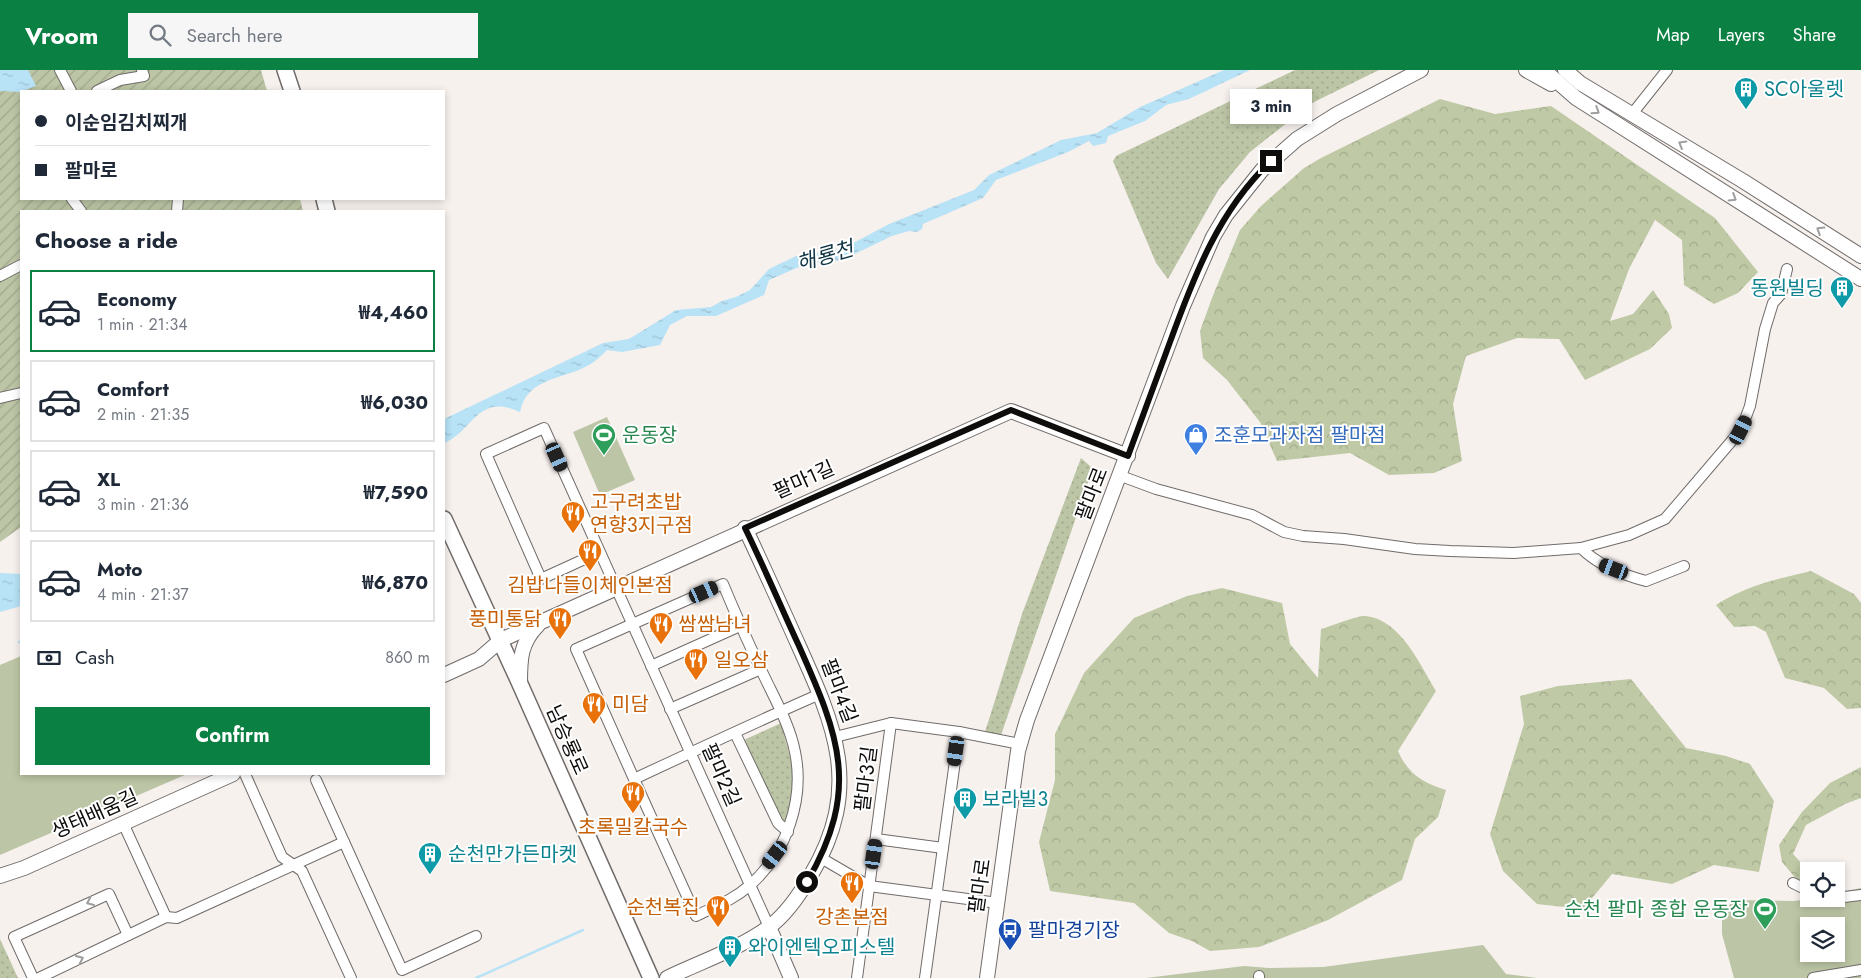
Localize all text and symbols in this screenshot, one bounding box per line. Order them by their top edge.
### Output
search box [128,13,478,58]
text: Vroom [25,18,98,53]
icon: search [146,21,174,49]
text: Search here [186,22,283,49]
text: Map [1656,22,1690,48]
text: Layers [1718,22,1765,48]
text: Share [1793,22,1836,48]
place label: SC아울렛 [1764,75,1844,104]
building icon: SC아울렛 [1733,76,1759,110]
callout: 3 min [1230,88,1312,124]
text: 3 min [1250,95,1292,118]
one-way arrow [1590,105,1599,114]
text: 이순임김치찌개 [65,109,187,136]
one-way arrow [1678,141,1687,151]
route end [1260,150,1282,172]
text: 팔마로 [65,157,117,184]
one-way arrow [1727,192,1736,202]
text: Choose a ride [35,224,178,256]
one-way arrow [1816,227,1825,236]
water label: 해룡천 [793,233,860,278]
place label: 동원빌딩 [1750,274,1824,303]
building icon: 동원빌딩 [1829,275,1855,309]
text: Economy [97,286,177,313]
icon: car [37,289,82,334]
text: ₩4,460 [359,299,428,326]
text: 1 min · 21:34 [97,313,188,336]
text: Comfort [97,376,169,403]
icon: car [37,379,82,424]
text: ₩6,030 [361,389,428,416]
text: 2 min · 21:35 [97,403,189,426]
car [1727,413,1754,447]
place label: 운동장 [622,421,677,450]
place label: 조훈모과자점 팔마점 [1214,421,1386,450]
sports icon: 운동장 [591,422,617,456]
shop icon: 조훈모과자점 팔마점 [1183,422,1209,456]
car [544,440,569,474]
street label: 팔마1길 [769,454,839,506]
street label: 팔마로 [1069,463,1115,525]
text: XL [97,466,120,493]
icon: car [37,469,82,514]
text: ₩7,590 [364,479,428,506]
place label: 고구려초밥 연향3지구점 [590,488,693,540]
text: 3 min · 21:36 [97,493,189,516]
restaurant icon: 고구려초밥 연향3지구점 [560,500,586,534]
restaurant icon: 김밥나들이체인본점 [577,538,603,572]
text: Moto [97,556,142,583]
car [1597,557,1630,581]
icon: car [37,559,82,604]
text: ₩6,870 [362,569,428,596]
place label: 김밥나들이체인본점 [507,571,673,600]
car [687,579,720,605]
text: 4 min · 21:37 [97,583,189,606]
place label: 풍미통닭 [468,605,542,634]
restaurant icon: 풍미통닭 [547,606,573,640]
place label: 쌈쌈남녀 [678,610,752,639]
restaurant icon: 쌈쌈남녀 [648,611,674,645]
icon: cash [35,644,63,672]
text: Cash [75,644,115,671]
text: 860 m [385,646,430,669]
place label: 일오삼 [714,646,769,675]
restaurant icon: 일오삼 [683,647,709,681]
street label: 팔마4길 [813,655,865,727]
place label: 미담 [612,690,649,719]
restaurant icon: 미담 [581,691,607,725]
street label: 남승룡로 [539,700,595,780]
button: Confirm [35,707,430,765]
car [946,735,965,767]
street label: 팔마2길 [694,739,748,811]
street label: 팔마3길 [848,744,884,814]
restaurant icon: 초록밀칼국수 [620,780,646,814]
street label: 생태배움길 [47,782,143,846]
place label: 보라빌3 [982,785,1048,814]
building icon: 보라빌3 [952,786,978,820]
place label: 초록밀칼국수 [578,813,688,842]
car [864,838,883,870]
car [759,839,790,871]
place label: 순천만가든마켓 [448,840,577,869]
building icon: 순천만가든마켓 [417,841,443,875]
street label: 팔마로 [962,857,998,915]
map controls [1800,862,1845,962]
button: locate [1800,862,1845,907]
restaurant icon: 강촌본점 [839,870,865,904]
route start [796,871,818,893]
place label: 순천복집 [626,893,700,922]
restaurant icon: 순천복집 [705,894,731,928]
place label: 순천 팔마 종합 운동장 [1564,895,1748,924]
one-way arrow [86,896,95,907]
sports icon: 순천 팔마 종합 운동장 [1752,896,1778,930]
place label: 강촌본점 [815,903,889,932]
place label: 팔마경기장 [1028,916,1120,945]
bus stop icon: 팔마경기장 [997,917,1023,951]
button: layers [1800,917,1845,962]
place label: 와이엔텍오피스텔 [748,933,895,962]
building icon: 와이엔텍오피스텔 [717,934,743,968]
one-way arrow [75,955,84,966]

